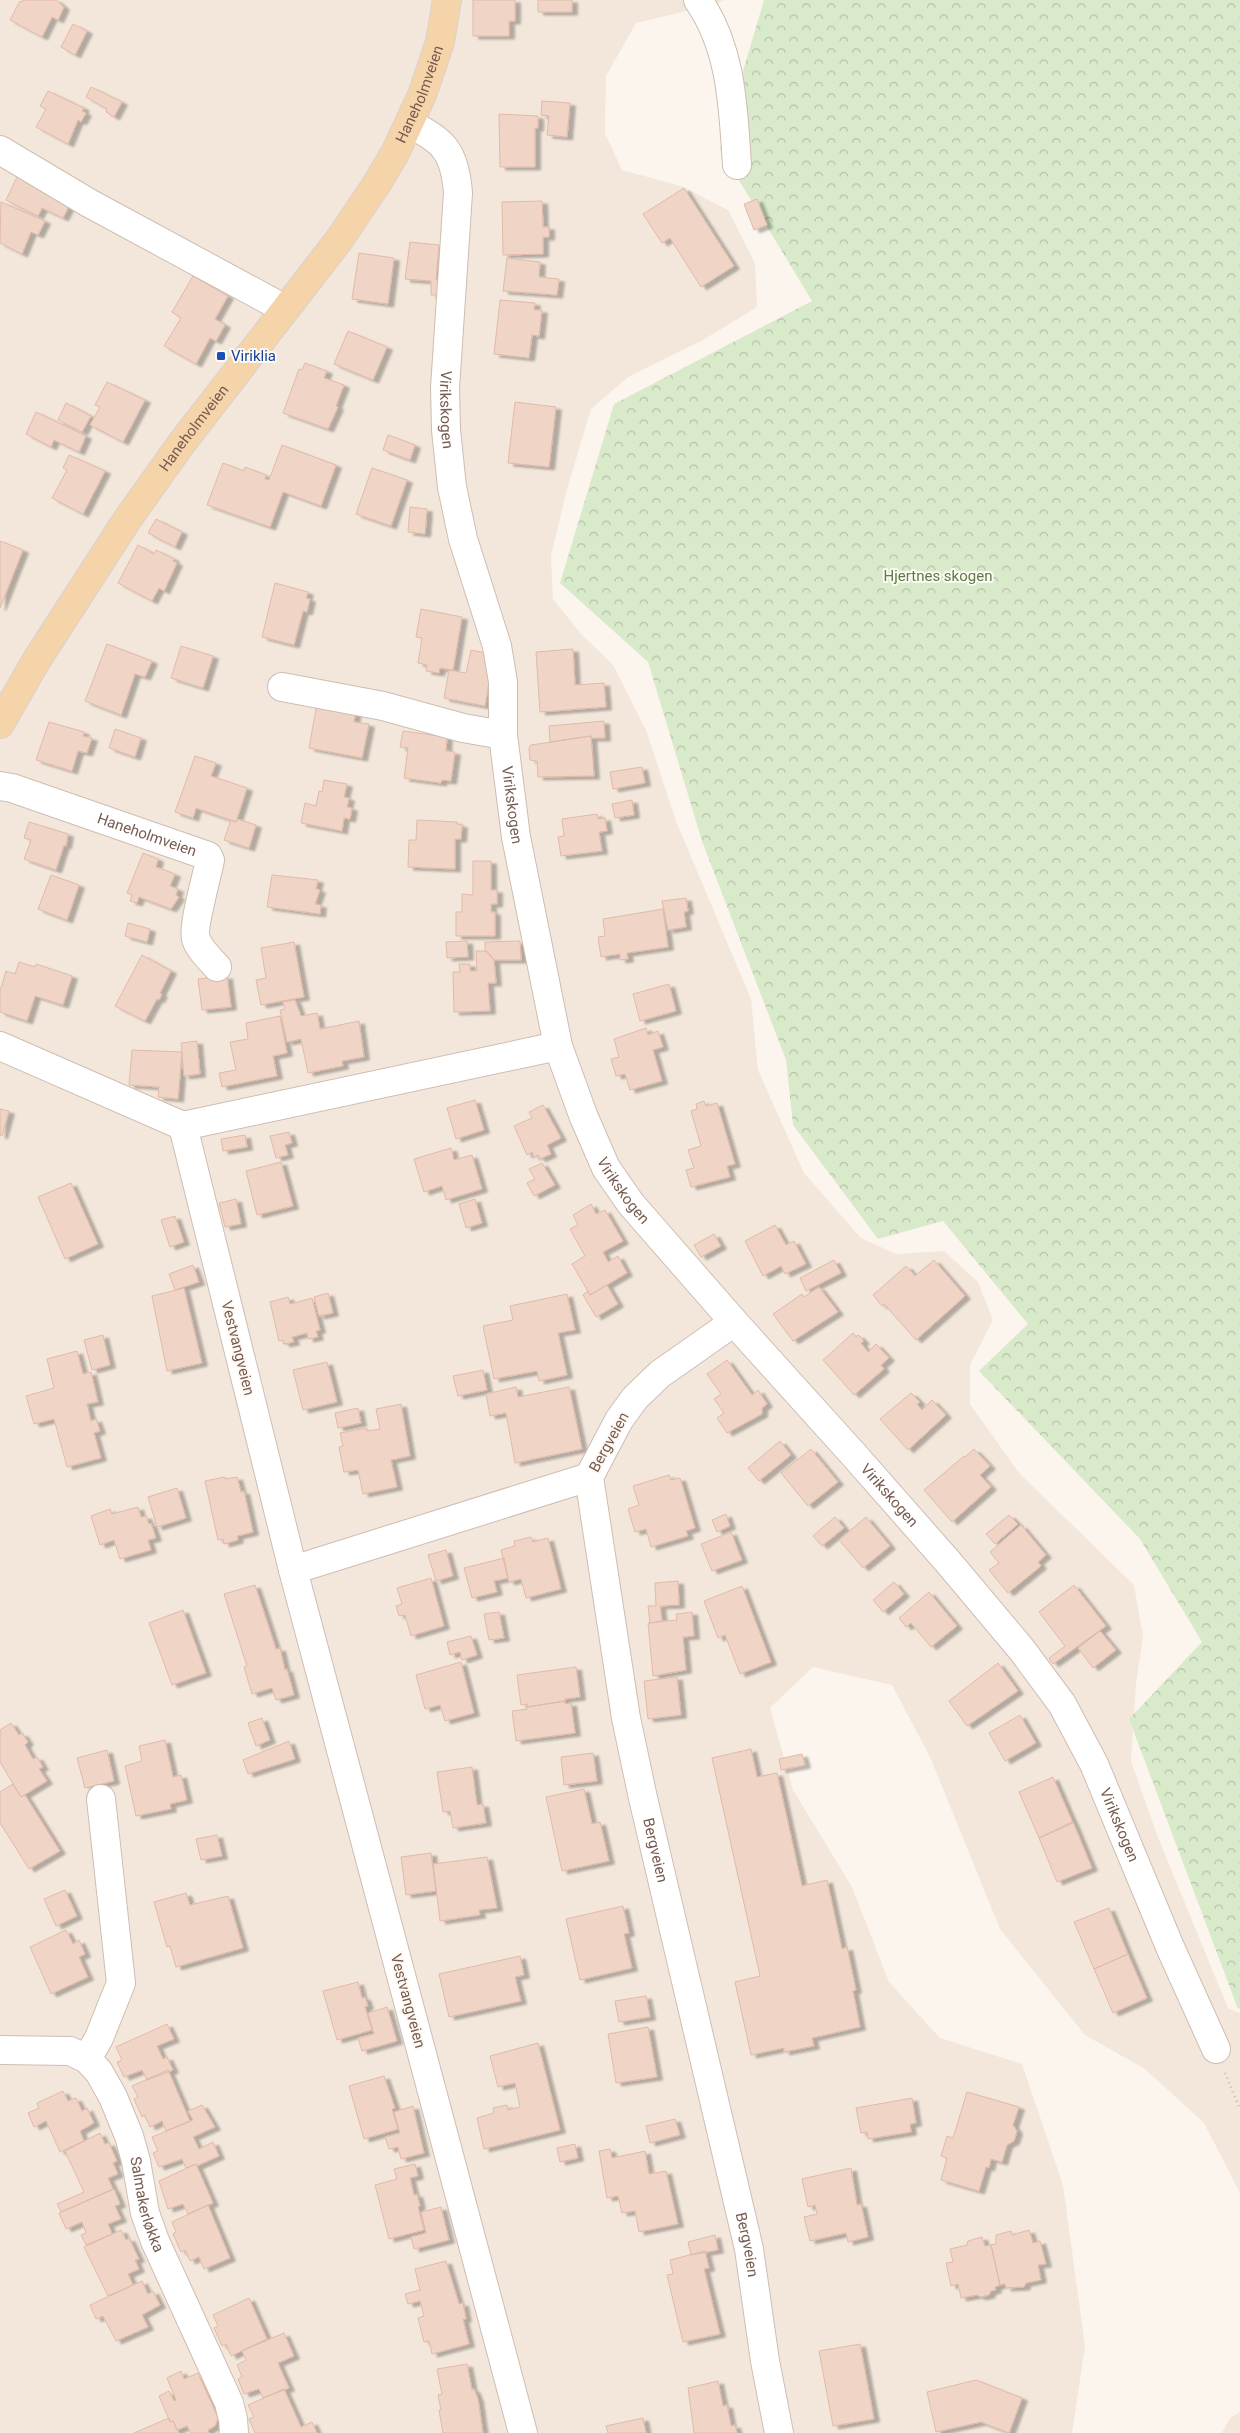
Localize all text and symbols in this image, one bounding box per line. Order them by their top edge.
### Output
street label: Haneholmveien [392,43,447,146]
place label: Viriklia [231,347,276,365]
marker: Viriklia [215,350,227,362]
street label: Virikskogen [436,370,457,450]
street label: Haneholmveien [155,381,232,475]
park label: Hjertnes skogen [884,567,992,585]
street label: Virikskogen [498,765,526,845]
street label: Haneholmveien [95,809,199,860]
street label: Virikskogen [593,1154,653,1228]
street label: Vestvangveien [218,1299,258,1397]
street label: Bergveien [585,1409,633,1475]
street label: Virikskogen [857,1460,922,1531]
street label: Virikskogen [1096,1785,1143,1865]
street label: Bergveien [639,1816,672,1884]
street label: Vestvangveien [387,1952,429,2050]
street label: Salmakerløkka [126,2155,168,2255]
street label: Bergveien [732,2210,762,2278]

